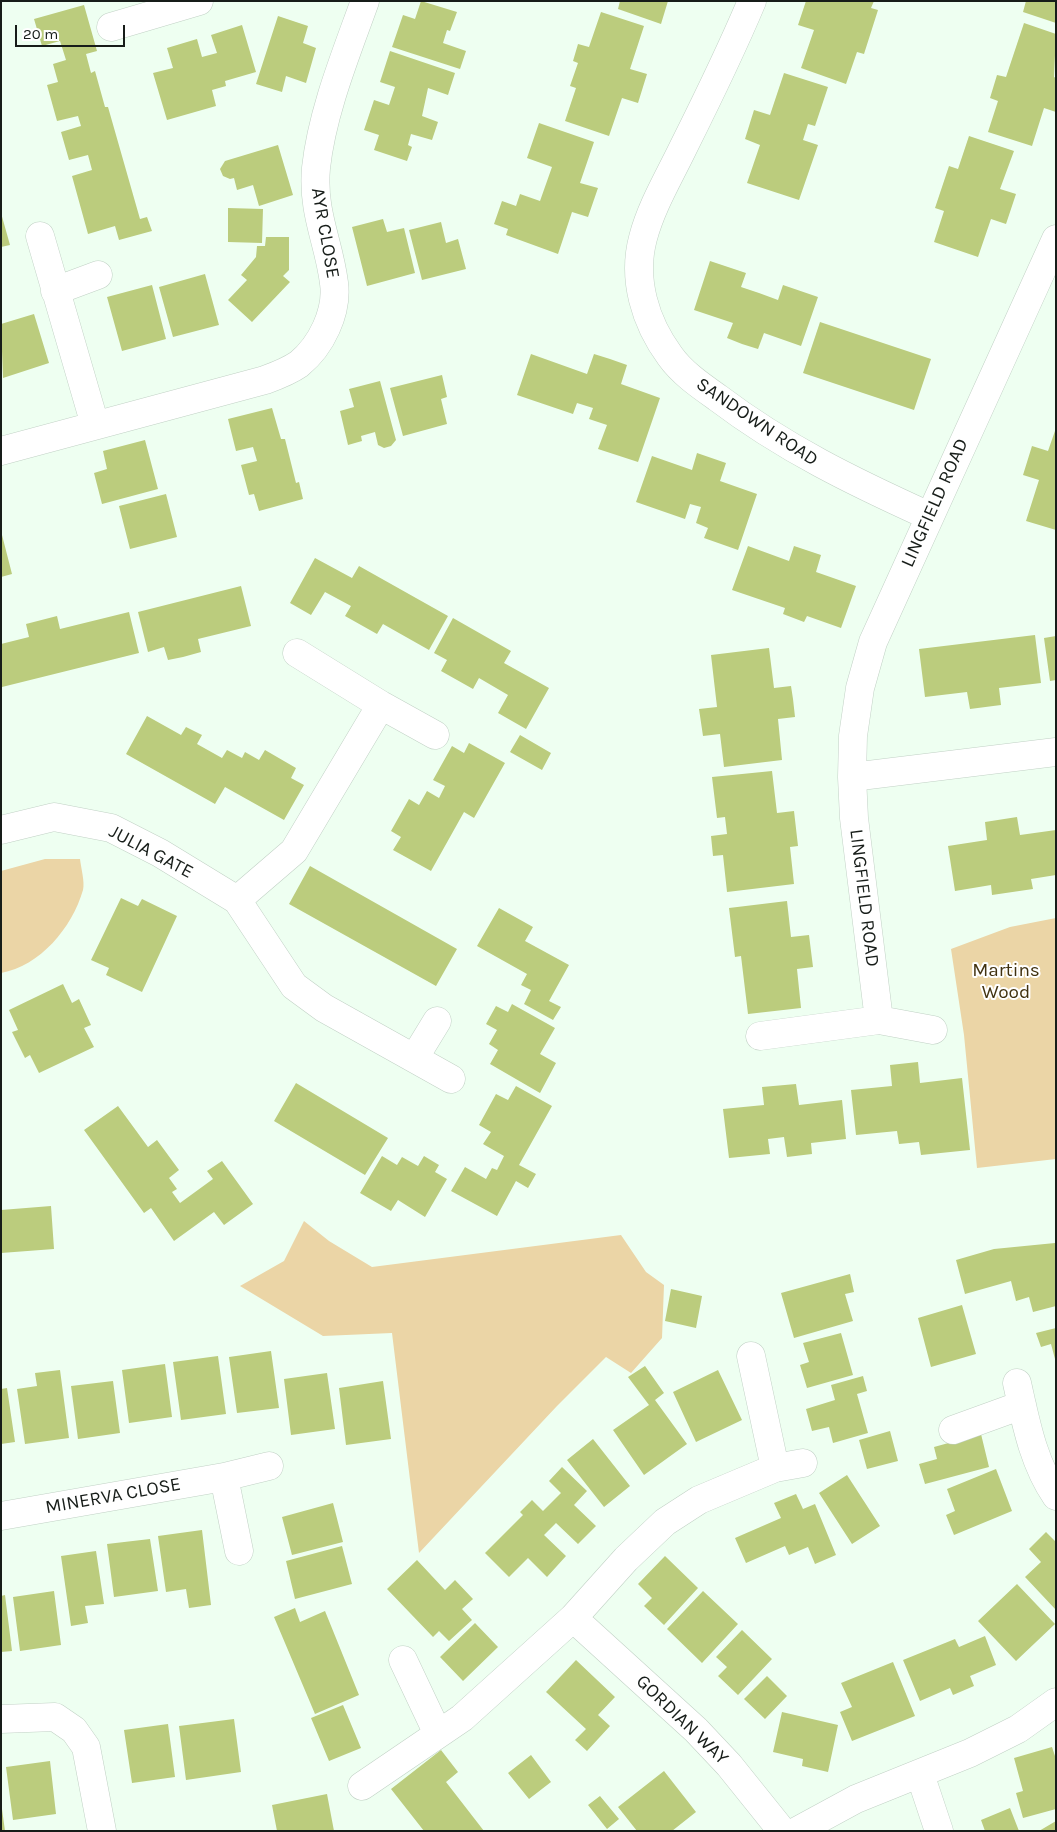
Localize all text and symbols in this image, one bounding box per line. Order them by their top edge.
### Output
scale bar [18,15,128,47]
text: 20 m [23,25,58,43]
street label: AYR CLOSE [306,186,344,280]
street label: SANDOWN ROAD [692,373,822,471]
street label: LINGFIELD ROAD [896,435,974,571]
street label: JULIA GATE [105,820,197,884]
street label: LINGFIELD ROAD [844,828,884,968]
park label: Martins Wood [972,960,1040,1004]
street label: MINERVA CLOSE [43,1473,183,1519]
street label: GORDIAN WAY [631,1670,733,1770]

